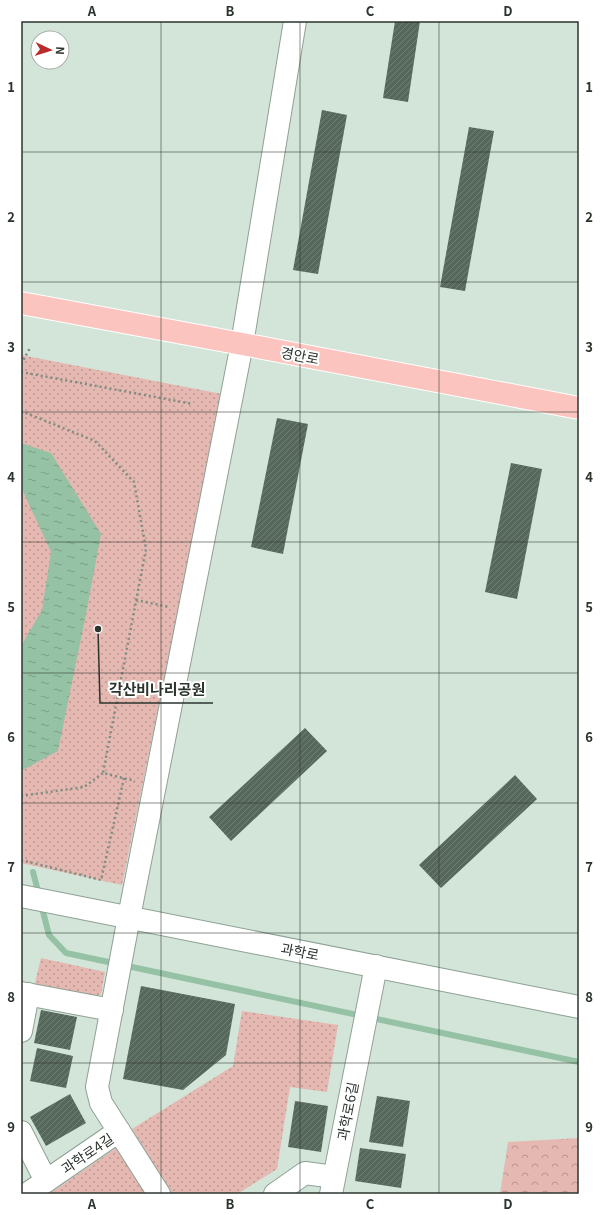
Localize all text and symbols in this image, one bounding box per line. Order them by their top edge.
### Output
text: A [87,1,97,20]
text: B [226,1,235,20]
text: C [366,1,375,20]
text: D [503,1,513,20]
north arrow [30,30,70,70]
text: N [53,46,69,55]
text: 1 [7,77,15,96]
text: 1 [585,77,593,96]
text: 2 [7,207,15,226]
text: 2 [585,207,593,226]
text: 3 [7,337,15,356]
text: 3 [585,337,593,356]
street label: 경안로 [279,341,321,369]
text: 4 [7,467,15,486]
text: 4 [585,467,593,486]
text: 5 [7,597,15,616]
text: 5 [585,597,593,616]
callout: 각산비나리공원 [100,676,213,703]
text: 각산비나리공원 [109,678,205,699]
text: 6 [7,727,15,746]
text: 6 [585,727,593,746]
text: 7 [7,857,15,876]
text: 7 [585,857,593,876]
street label: 과학로 [279,937,321,965]
text: 8 [7,987,15,1006]
text: 8 [585,987,593,1006]
street label: 과학로6길 [332,1080,362,1142]
text: 9 [7,1117,15,1136]
text: 9 [585,1117,593,1136]
street label: 과학로4길 [57,1128,117,1178]
text: A [87,1194,97,1213]
text: B [226,1194,235,1213]
text: C [366,1194,375,1213]
text: D [503,1194,513,1213]

